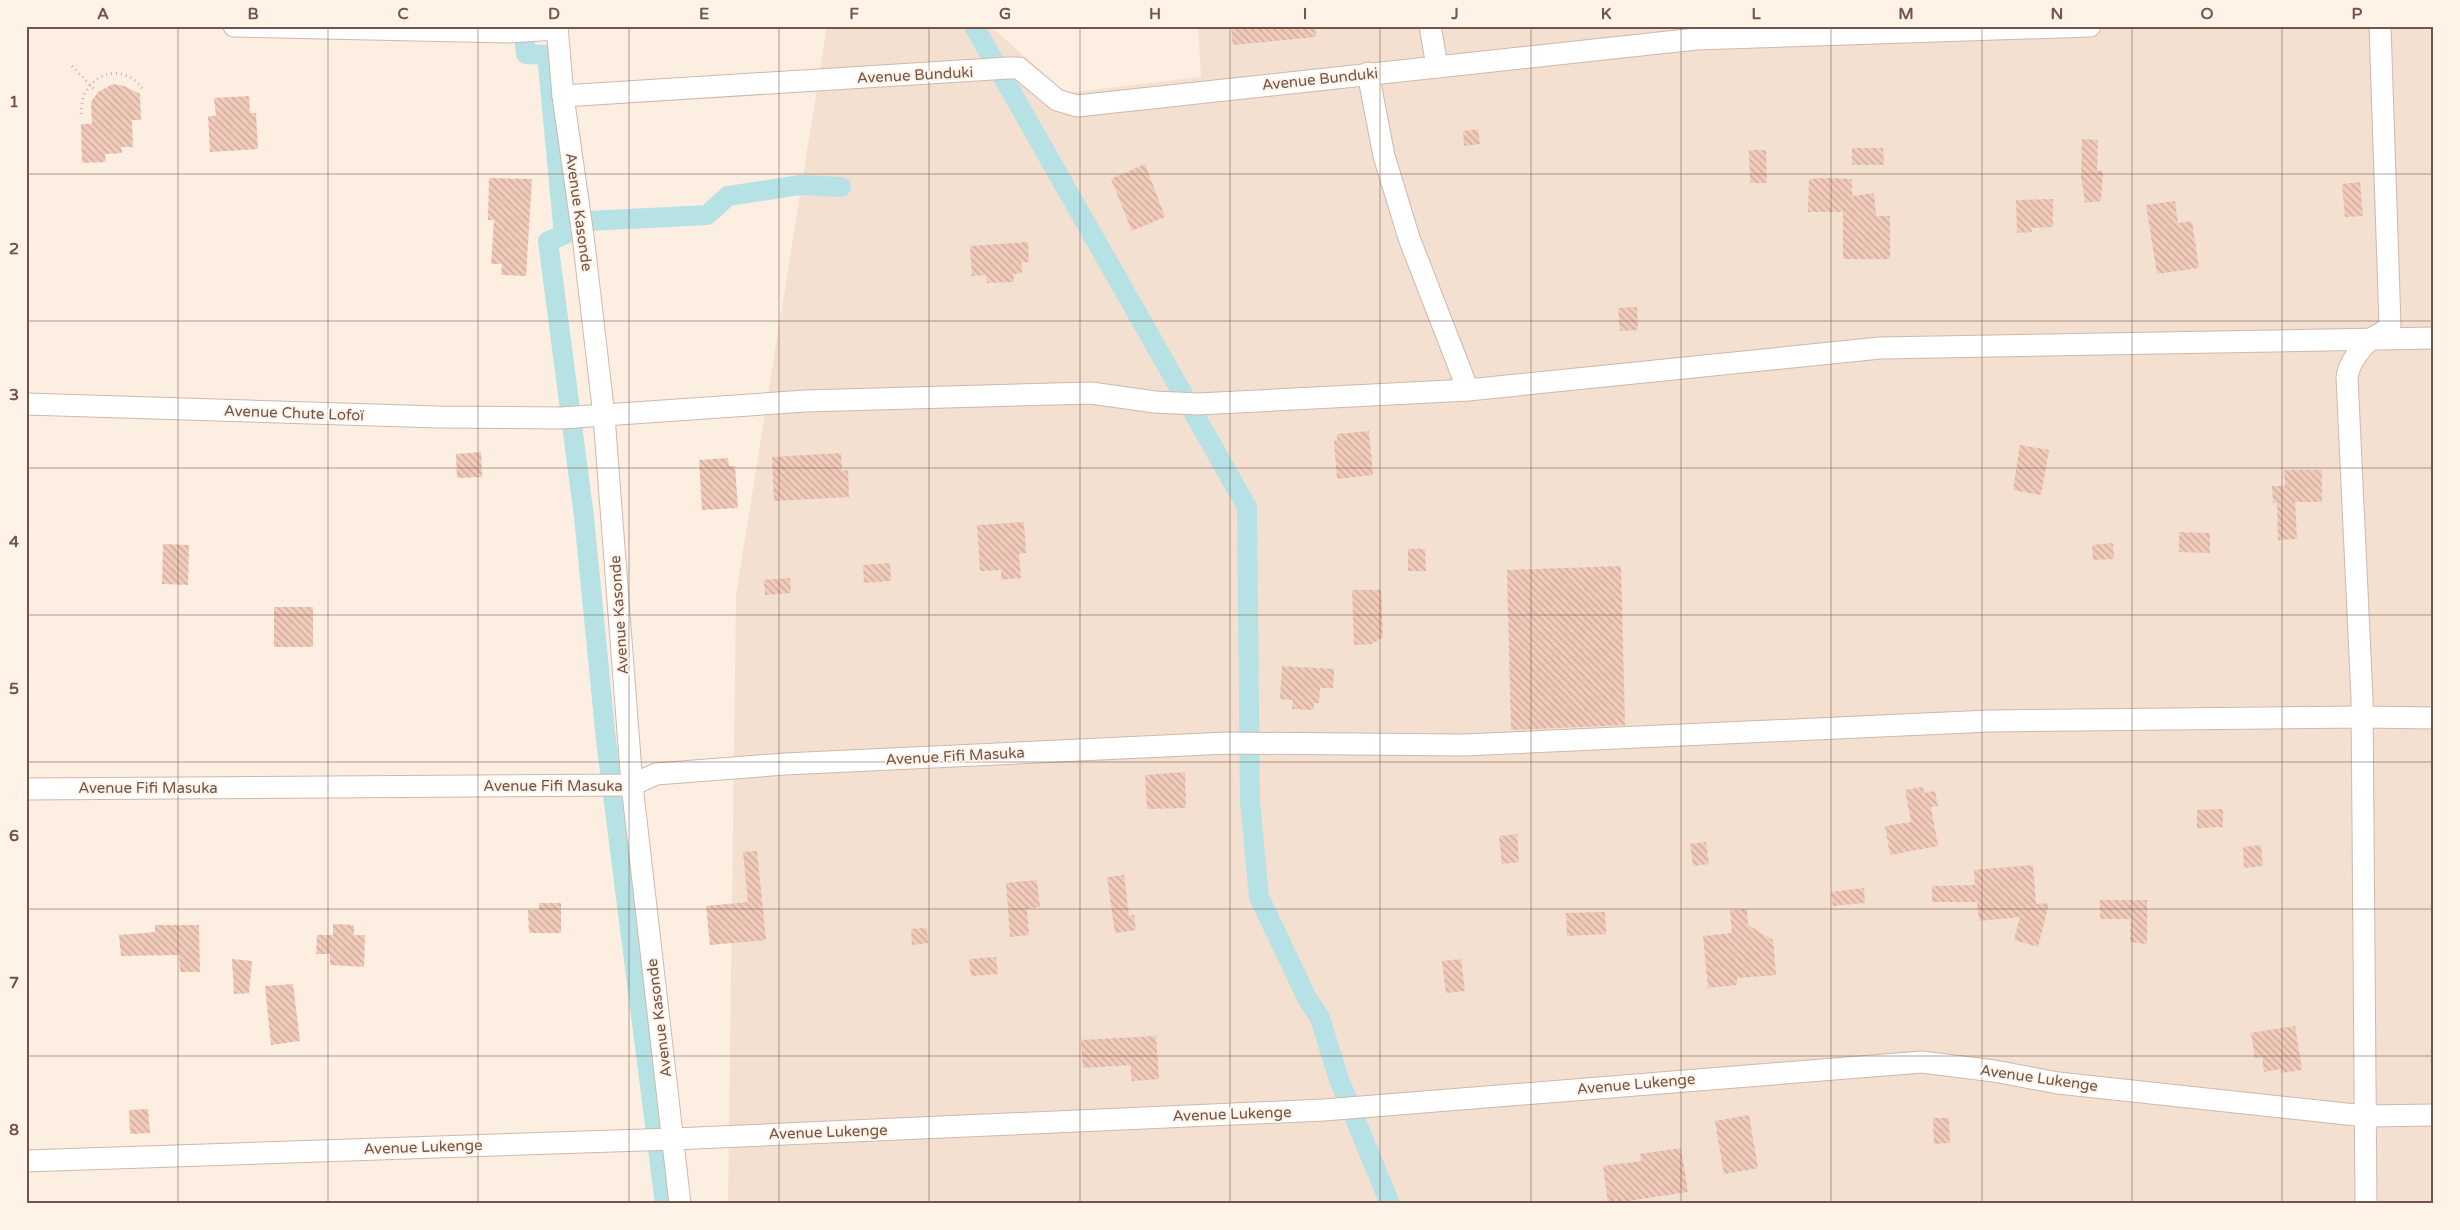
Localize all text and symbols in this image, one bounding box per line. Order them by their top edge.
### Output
text: A [97,4,109,24]
text: B [247,4,259,24]
text: C [397,4,409,24]
text: D [548,4,560,24]
text: E [699,4,709,24]
text: F [849,4,859,24]
text: G [999,4,1011,24]
text: H [1149,4,1161,24]
text: I [1303,4,1307,24]
text: J [1450,4,1459,24]
text: K [1601,4,1612,24]
text: L [1751,4,1761,24]
text: M [1898,4,1914,24]
text: N [2051,4,2063,24]
text: O [2201,4,2214,24]
text: P [2352,4,2363,24]
street label: Avenue Bunduki [856,63,974,87]
street label: Avenue Bunduki [1261,64,1379,94]
text: 1 [9,92,19,112]
street label: Avenue Kasonde [562,152,596,272]
text: 2 [9,239,19,259]
text: 3 [9,385,19,405]
street label: Avenue Chute Lofoï [224,402,365,424]
text: 4 [9,532,19,552]
street label: Avenue Kasonde [606,555,632,675]
text: 5 [9,679,19,699]
street label: Avenue Fifi Masuka [885,743,1025,769]
street label: Avenue Fifi Masuka [483,777,623,795]
street label: Avenue Fifi Masuka [78,779,218,797]
text: 6 [9,826,19,846]
street label: Avenue Kasonde [643,958,675,1078]
text: 7 [9,973,19,993]
street label: Avenue Lukenge [1979,1061,2099,1095]
street label: Avenue Lukenge [1576,1070,1696,1098]
street label: Avenue Lukenge [1172,1103,1292,1125]
text: 8 [9,1120,19,1140]
street label: Avenue Lukenge [768,1121,888,1143]
street label: Avenue Lukenge [363,1136,483,1158]

